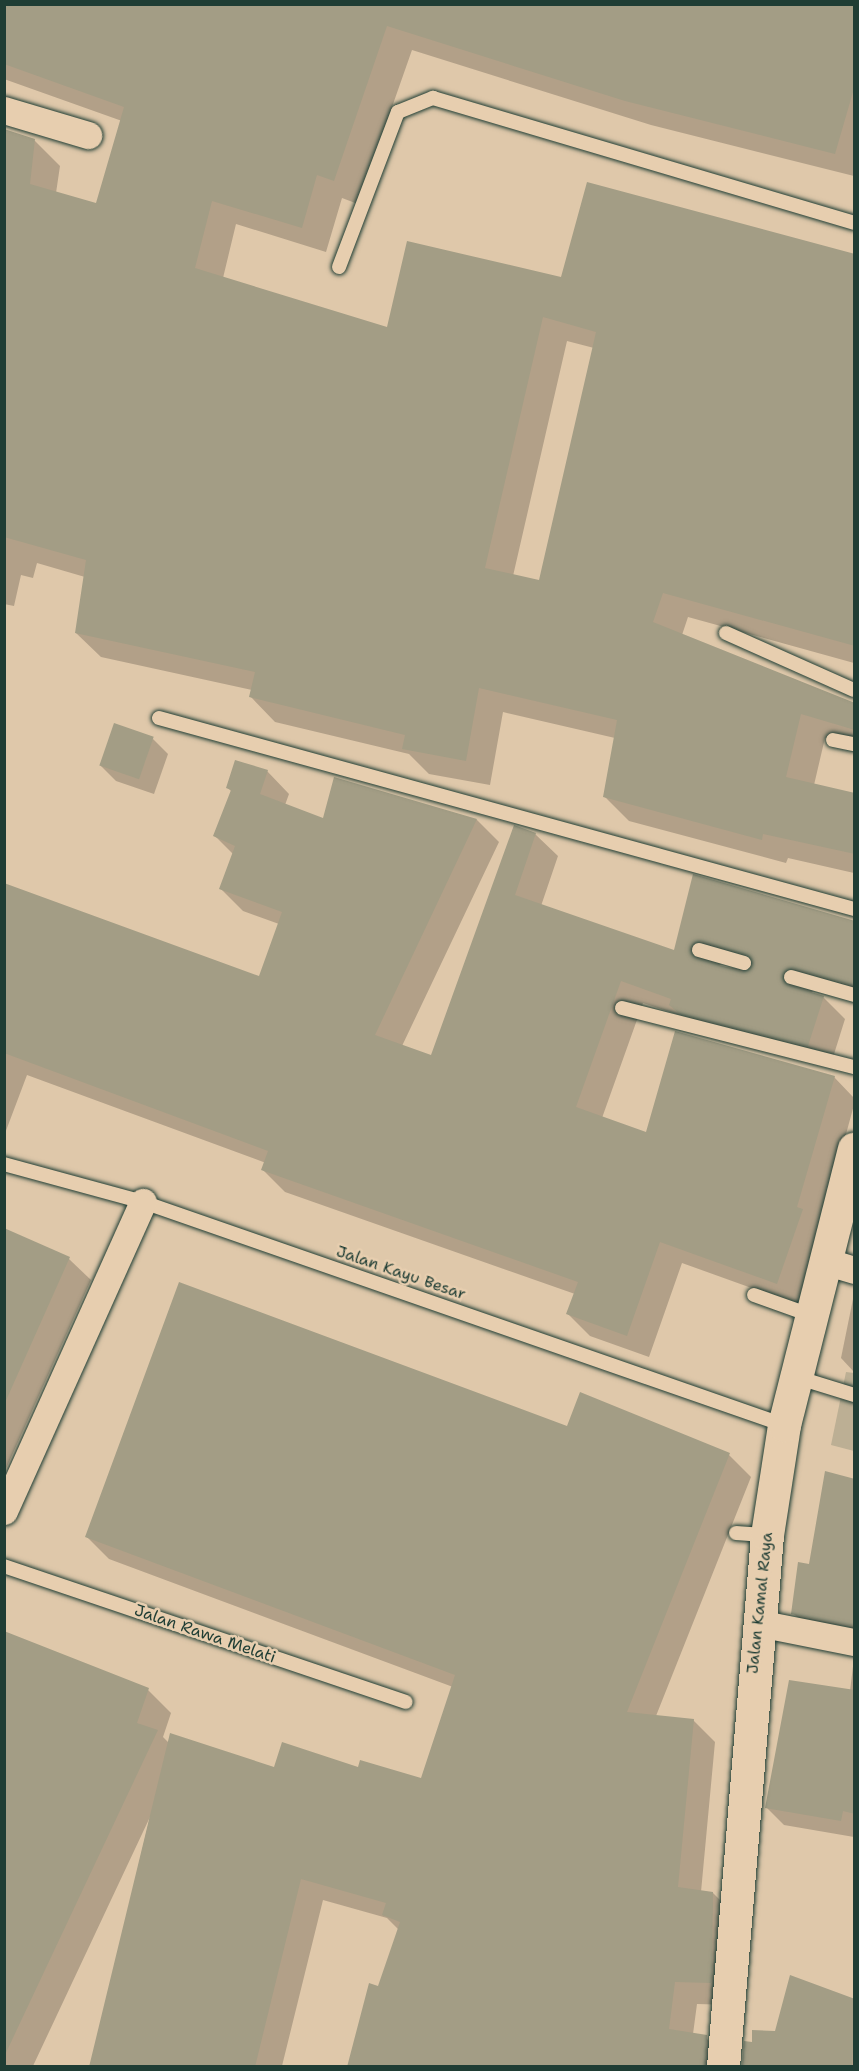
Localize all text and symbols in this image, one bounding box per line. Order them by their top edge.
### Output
street label: Jalan Kayu Besar [334,1242,468,1304]
street label: Jalan Kamal Raya [743,1531,777,1675]
street label: Jalan Rawa Melati [132,1601,278,1667]

